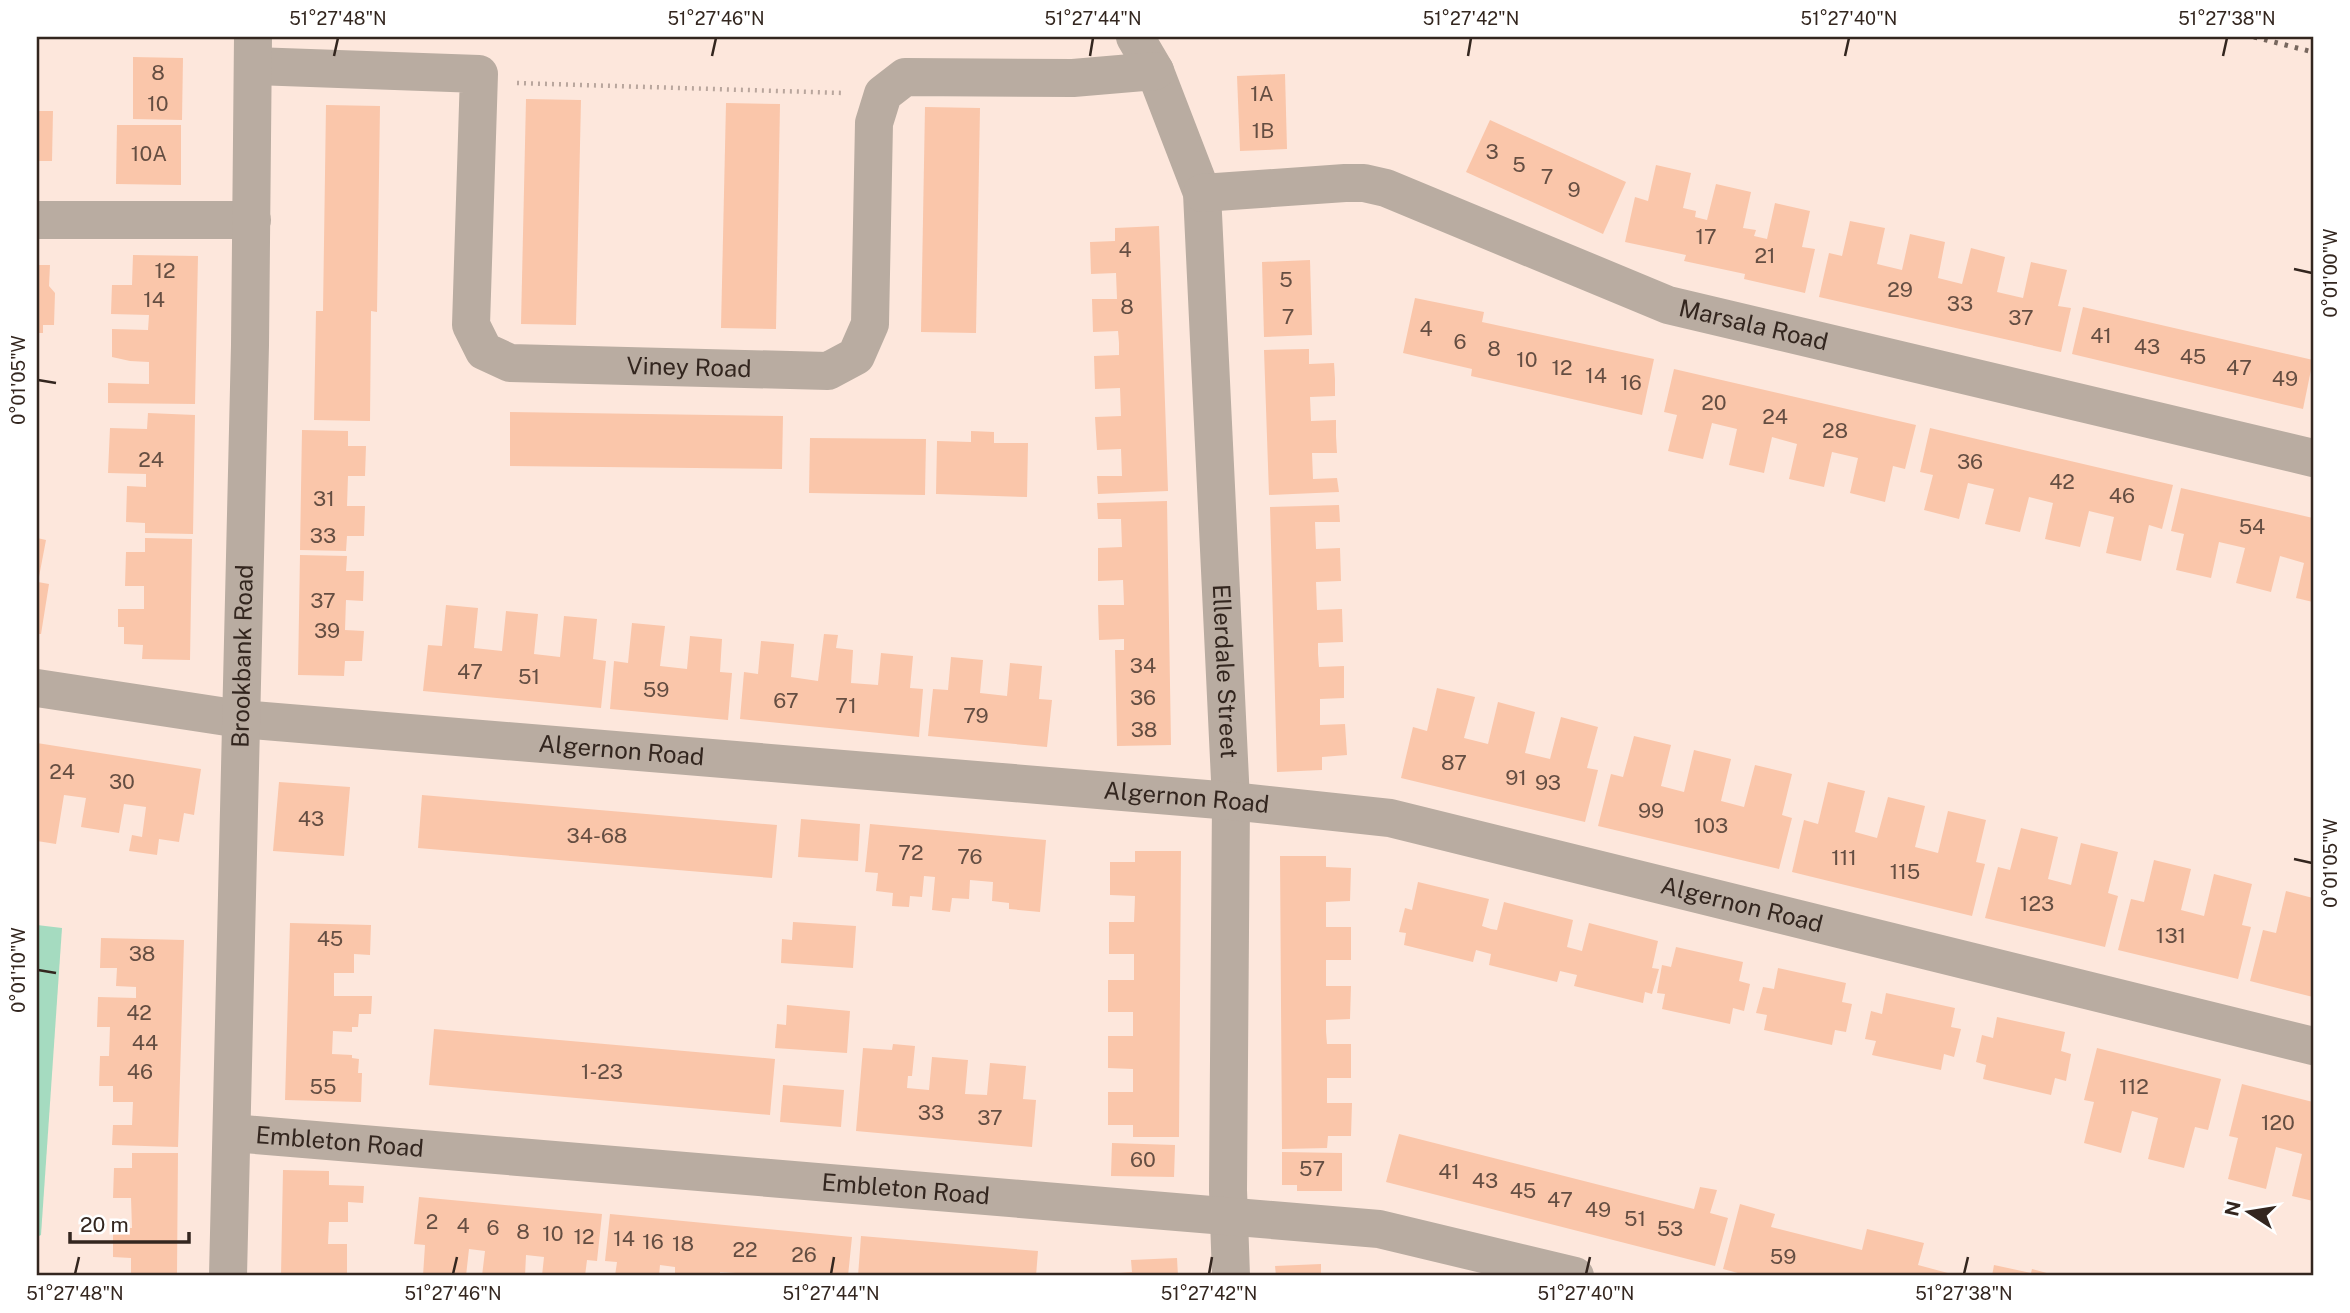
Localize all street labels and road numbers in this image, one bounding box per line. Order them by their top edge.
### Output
street label: Marsala Road [1676,293,1831,355]
street label: Viney Road [626,351,752,382]
street label: Brookbank Road [225,564,258,748]
street label: Ellerdale Street [1208,583,1244,759]
street label: Algernon Road [537,729,705,770]
street label: Algernon Road [1103,776,1271,818]
street label: Algernon Road [1658,870,1826,937]
street label: Embleton Road [255,1120,425,1162]
street label: Embleton Road [821,1167,991,1209]

